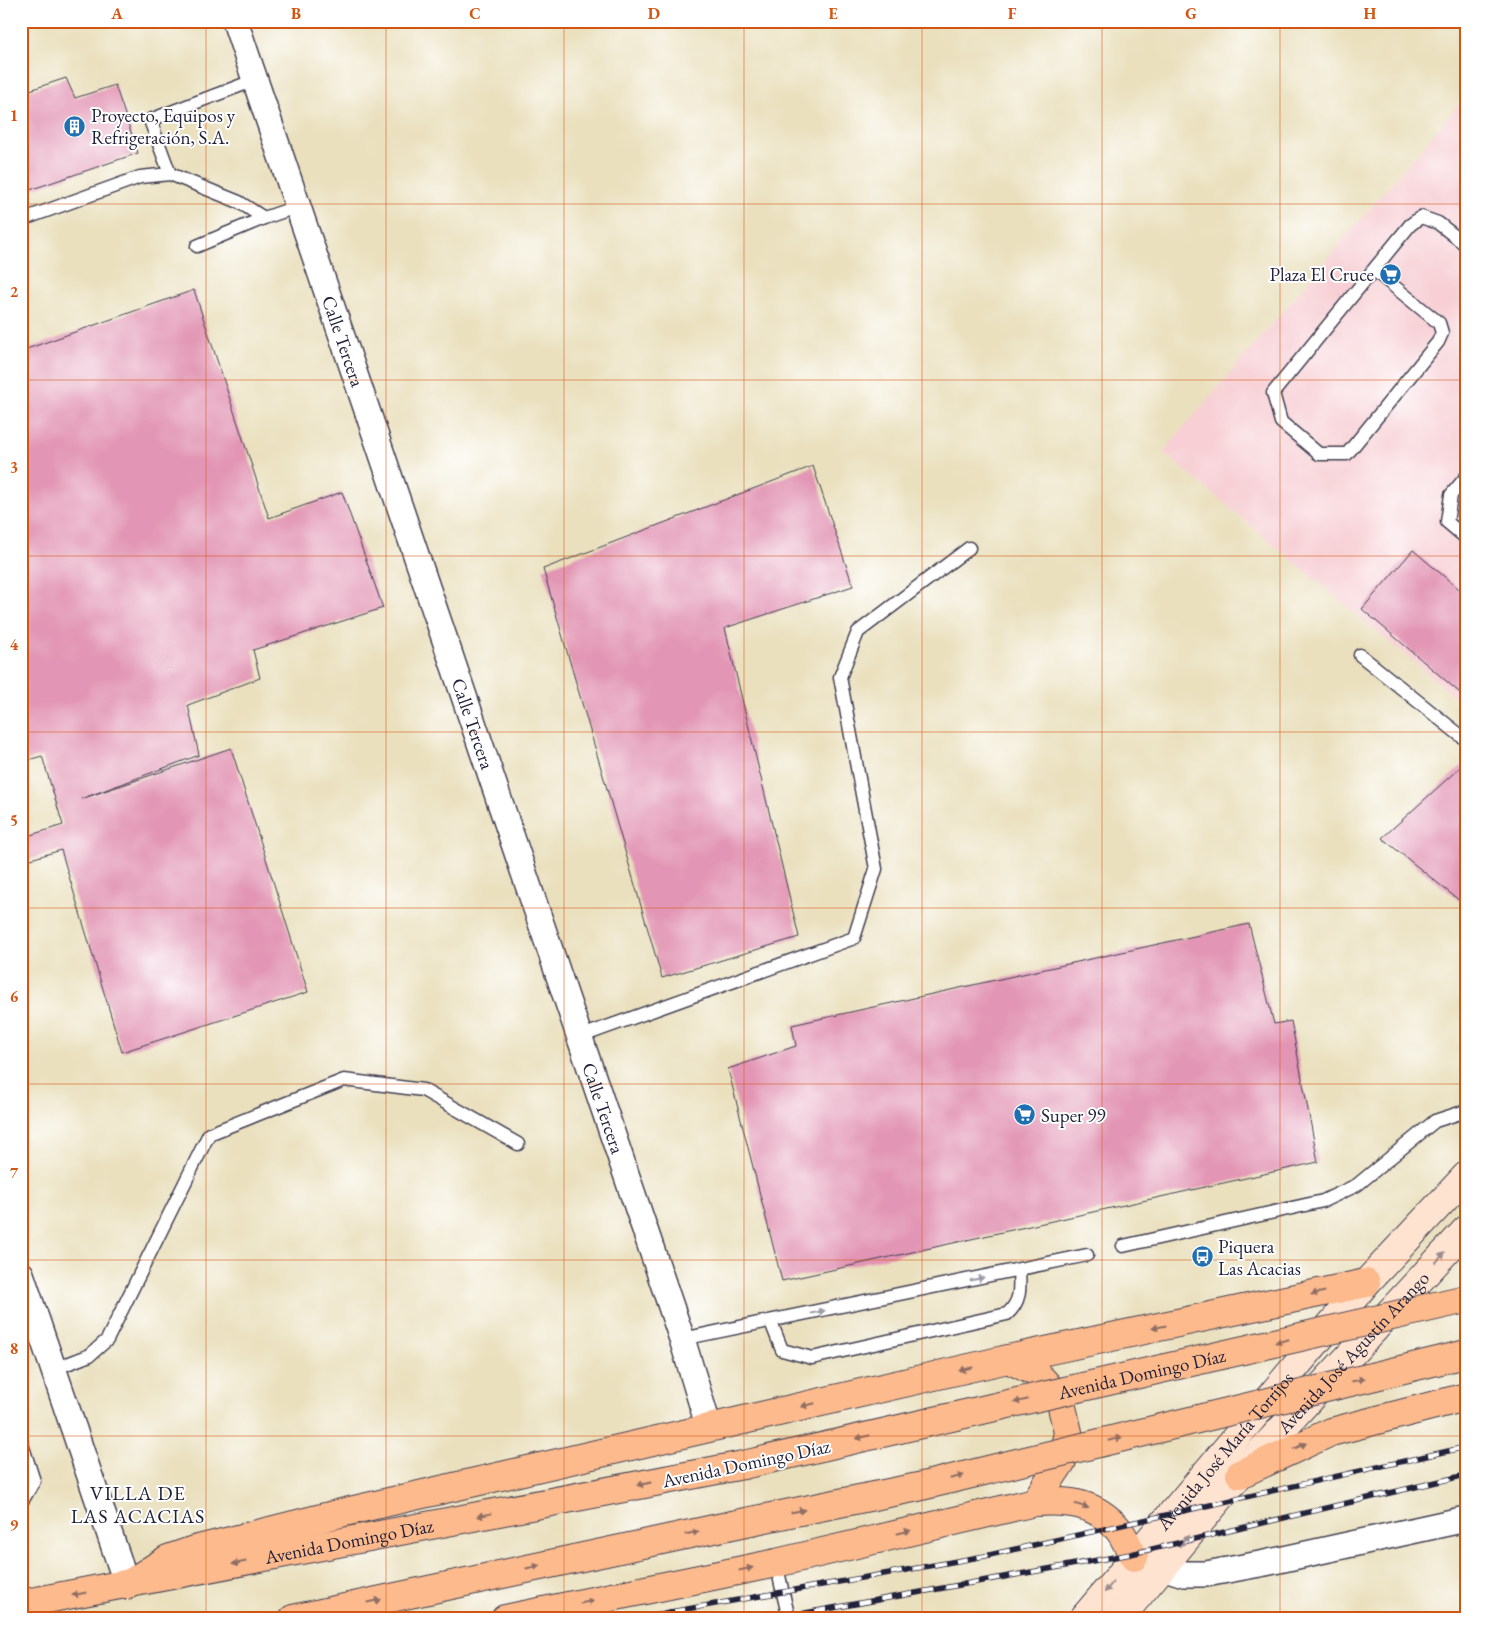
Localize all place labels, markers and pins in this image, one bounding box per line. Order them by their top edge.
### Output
place label: Proyecto, Equipos y Refrigeración, S.A. [91,103,236,150]
building icon: Proyecto, Equipos y Refrigeración, S.A. [63,114,87,138]
place label: Plaza El Cruce [1270,262,1374,287]
supermarket icon: Plaza El Cruce [1378,262,1402,286]
supermarket icon: Super 99 [1013,1103,1037,1127]
place label: Super 99 [1041,1103,1106,1128]
place label: Piquera Las Acacias [1218,1234,1301,1281]
bus stop icon: Piquera Las Acacias [1190,1245,1214,1269]

